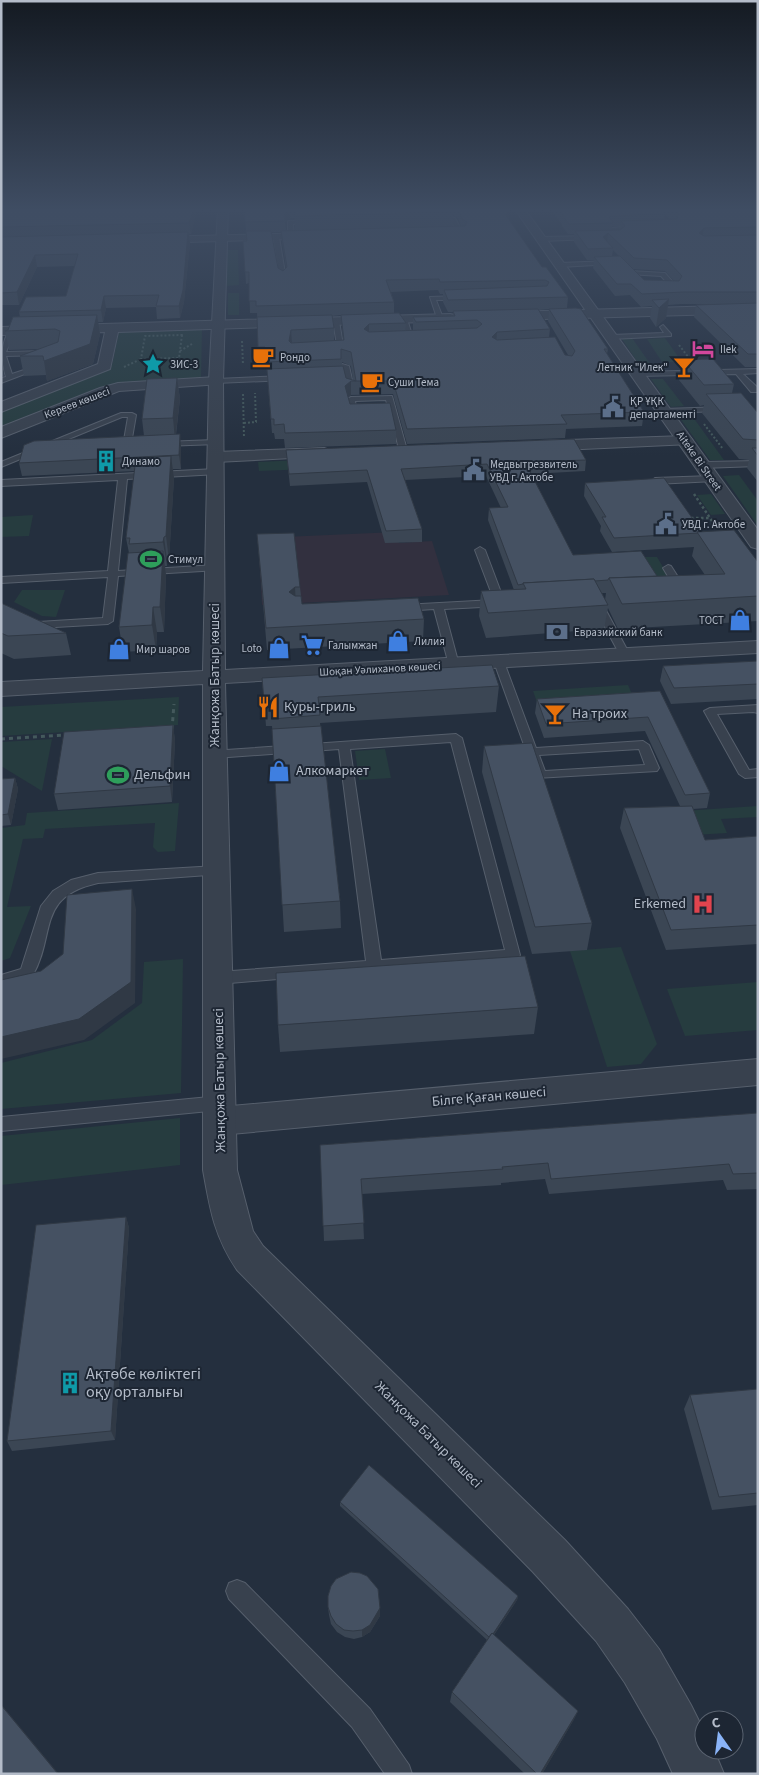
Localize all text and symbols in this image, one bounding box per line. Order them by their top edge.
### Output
hotel icon: Ilek [690,336,716,362]
place label: Ilek [720,342,737,357]
cafe icon: Рондо [250,344,276,370]
place label: Рондо [280,350,310,365]
place icon: ЗИС-3 [140,351,166,377]
bar icon: Летник "Илек" [671,354,697,380]
place label: ЗИС-3 [170,357,198,372]
place label: Летник "Илек" [597,360,668,375]
cafe icon: Суши Тема [359,369,385,395]
place label: Суши Тема [388,375,439,390]
street label: Кереев көшесі [42,384,112,422]
public building icon: ҚР ҰҚК департаменті [600,394,626,420]
place label: ҚР ҰҚК департаменті [630,394,696,422]
street label: Aiteke Bi Street [673,428,725,494]
building icon: Динамо [93,448,119,474]
place label: Динамо [122,454,160,469]
public building icon: Медвытрезвитель УВД г. Актобе [461,457,487,483]
place label: Медвытрезвитель УВД г. Актобе [490,457,577,485]
public building icon: УВД г. Актобе [653,511,679,537]
place label: УВД г. Актобе [682,517,746,532]
sports icon: Стимул [138,546,164,572]
place label: Стимул [168,552,203,567]
street label: Жанқожа Батыр көшесі [205,603,225,747]
shop icon: ТОСТ [727,607,753,633]
place label: ТОСТ [699,613,724,628]
bank icon: Евразийский банк [544,619,570,645]
place label: Евразийский банк [574,625,663,640]
shop icon: Лилия [385,628,411,654]
supermarket icon: Галымжан [299,632,325,658]
place label: Лилия [414,634,445,649]
shop icon: Loto [266,635,292,661]
shop icon: Мир шаров [106,636,132,662]
place label: Галымжан [328,638,377,653]
place label: Loto [241,641,262,656]
place label: Мир шаров [136,642,190,657]
street label: Шоқан Уәлиханов көшесі [319,658,441,680]
restaurant icon: Куры-гриль [255,694,281,720]
place label: Куры-гриль [284,697,356,717]
bar icon: На троих [542,701,568,727]
place label: На троих [572,704,628,724]
shop icon: Алкомаркет [266,758,292,784]
place label: Алкомаркет [296,761,370,781]
sports icon: Дельфин [105,762,131,788]
place label: Дельфин [134,765,190,785]
hospital icon: Erkemed [690,891,716,917]
place label: Erkemed [634,894,686,914]
street label: Жанқожа Батыр көшесі [209,1008,231,1152]
street label: Білге Қаған көшесі [431,1082,547,1112]
place label: Ақтөбе көліктегі оқу орталығы [86,1363,201,1403]
building icon: Ақтөбе көліктегі оқу орталығы [57,1370,83,1396]
street label: Жанқожа Батыр көшесі [370,1377,486,1493]
north arrow [694,1710,744,1760]
text: С [710,1713,722,1734]

